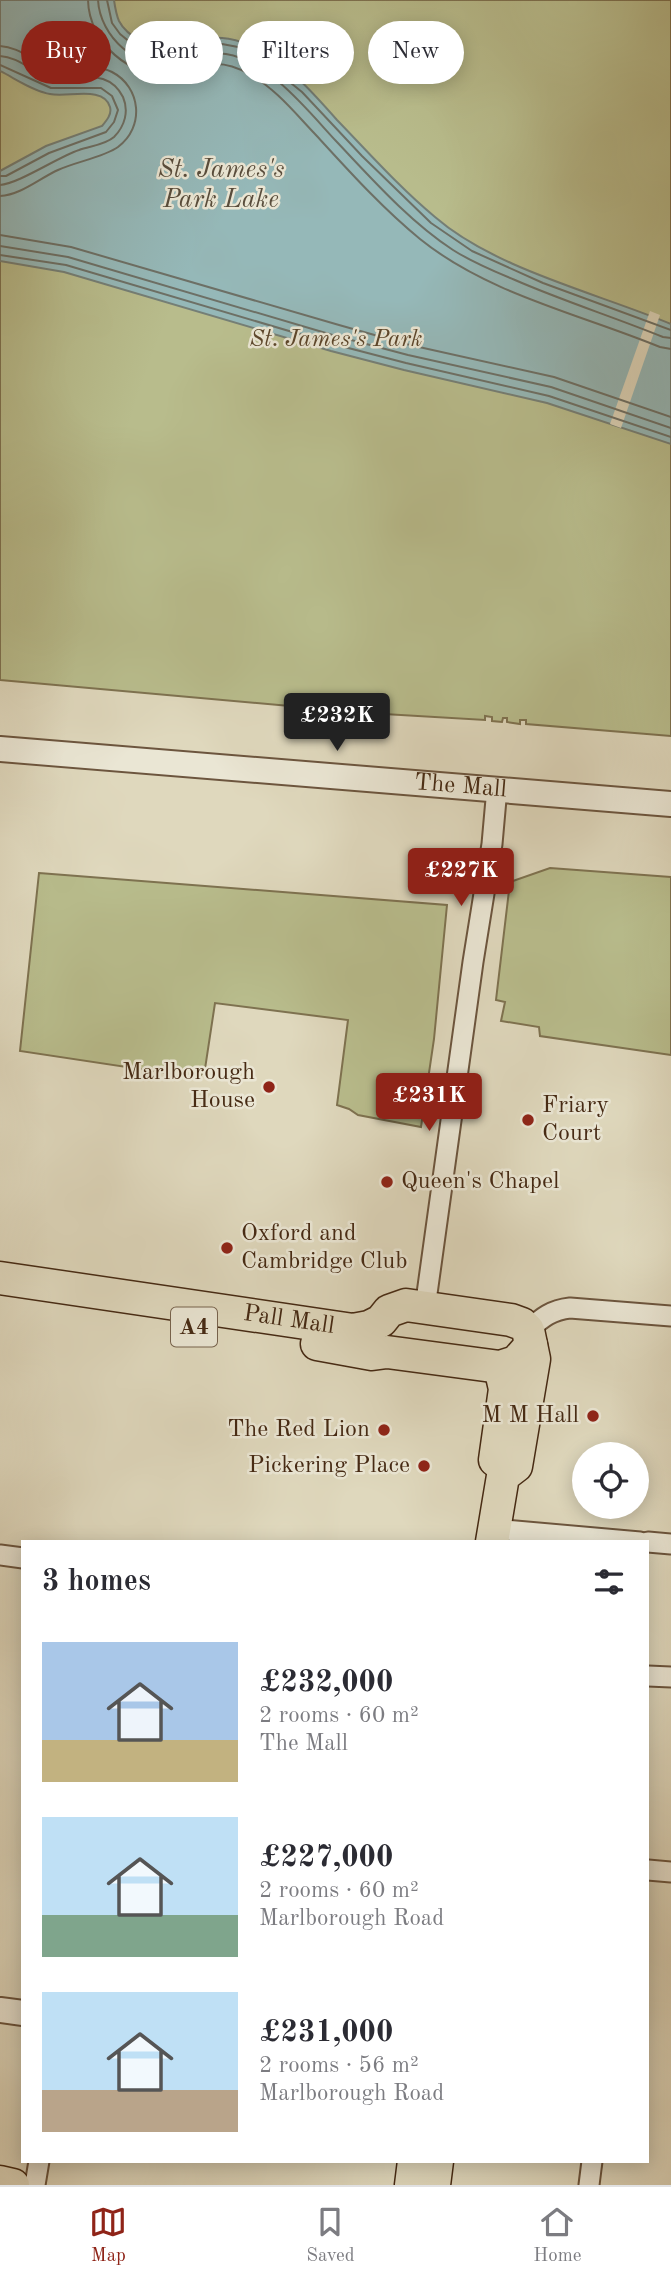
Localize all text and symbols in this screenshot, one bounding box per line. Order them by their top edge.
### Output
chip: Buy [21,21,111,84]
chip: Rent [125,21,223,84]
chip: Filters [237,21,354,84]
chip: New [368,21,464,84]
water label: St. James's Park Lake [158,157,284,213]
park label: St. James's Park [249,328,423,352]
pin: £232K [288,694,386,753]
text: £232K [300,704,374,727]
street label: The Mall [413,771,508,802]
pin: £227K [412,848,510,908]
text: £227K [424,859,498,882]
place label: Marlborough House [122,1061,255,1113]
pin: £231K [380,1074,478,1133]
marker: Marlborough House [261,1079,277,1095]
text: £231K [392,1084,466,1107]
place label: Friary Court [542,1094,609,1146]
marker: Friary Court [520,1112,536,1128]
place label: Queen's Chapel [401,1170,560,1194]
marker: Queen's Chapel [379,1174,395,1190]
place label: Oxford and Cambridge Club [241,1222,408,1274]
marker: Oxford and Cambridge Club [219,1240,235,1256]
street label: Pall Mall [242,1302,336,1339]
road number: A4 [171,1308,217,1346]
place label: M M Hall [482,1404,579,1428]
marker: M M Hall [585,1408,601,1424]
place label: The Red Lion [227,1418,370,1442]
marker: The Red Lion [376,1422,392,1438]
map controls [572,1442,649,1519]
button: locate [572,1442,649,1519]
place label: Pickering Place [248,1454,410,1478]
marker: Pickering Place [416,1458,432,1474]
icon: filters [590,1563,628,1601]
text: 3 homes [42,1567,151,1597]
text: £232,000 [259,1668,393,1698]
icon: home [98,1670,182,1754]
text: 2 rooms · 60 m² [259,1704,419,1727]
text: The Mall [259,1732,348,1755]
text: £227,000 [259,1843,393,1873]
icon: home [98,1845,182,1929]
text: 2 rooms · 60 m² [259,1879,419,1902]
text: Marlborough Road [259,1907,444,1930]
text: £231,000 [259,2018,393,2048]
icon: home [98,2020,182,2104]
text: 2 rooms · 56 m² [259,2054,419,2077]
text: Marlborough Road [259,2082,444,2105]
tab: Map [89,2203,127,2268]
tab: Saved [306,2203,355,2268]
tab: Home [533,2203,582,2268]

